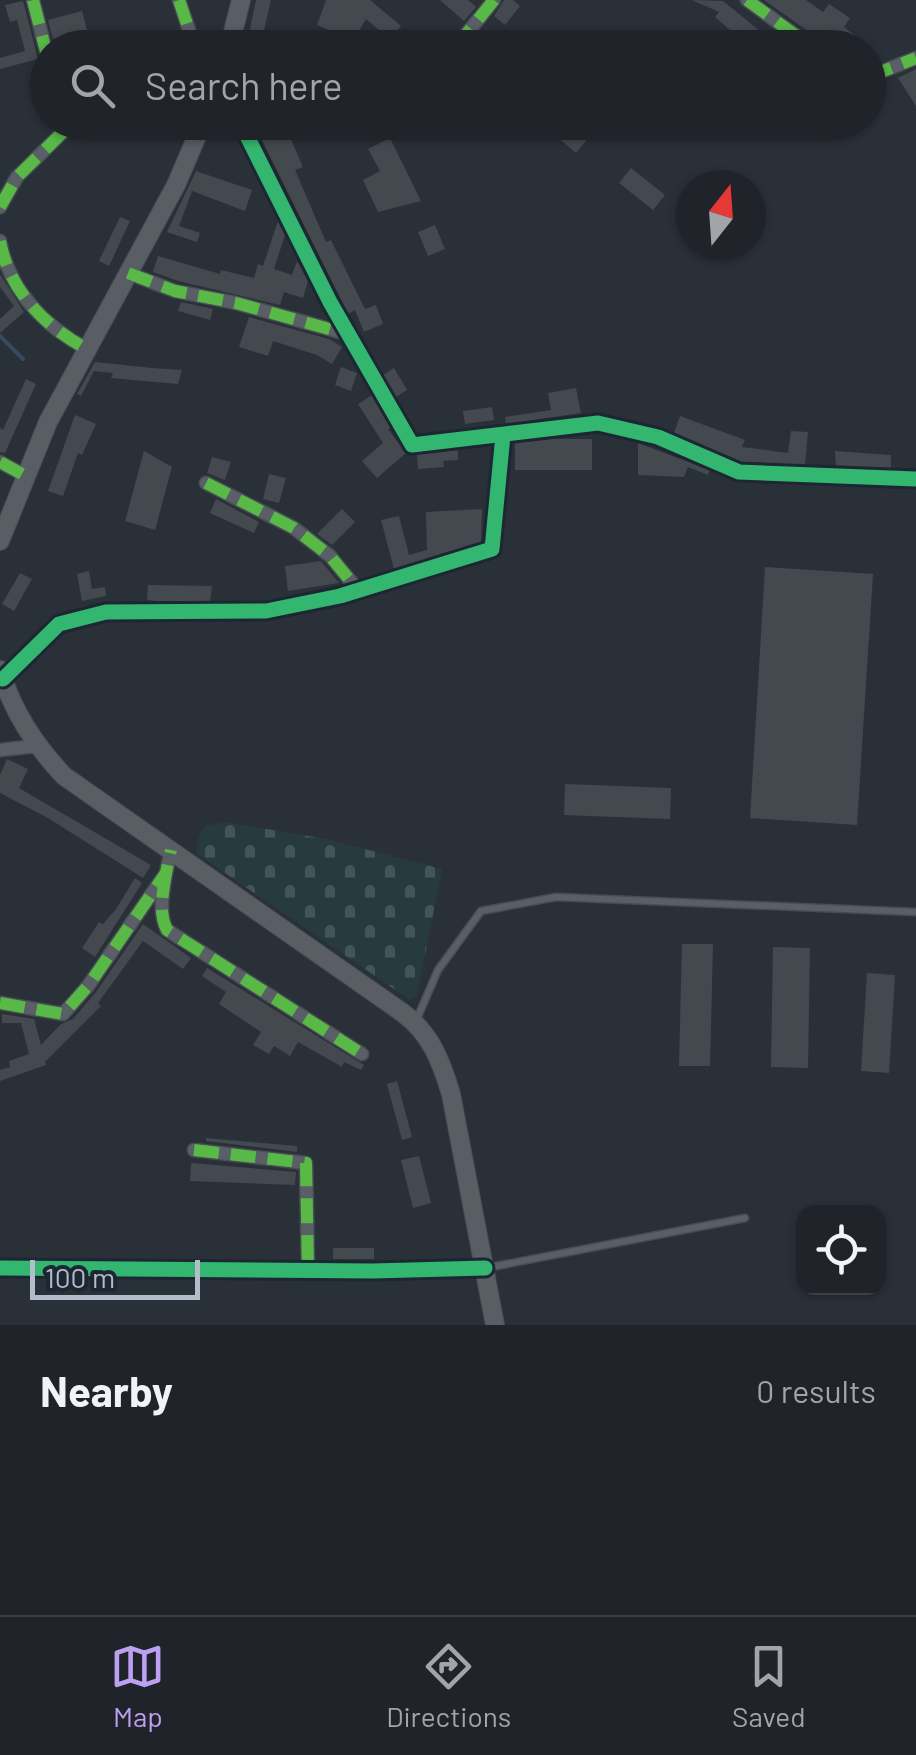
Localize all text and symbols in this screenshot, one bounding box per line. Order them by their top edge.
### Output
search box [30,30,886,140]
icon: search [65,58,120,113]
text: Search here [145,62,343,108]
north arrow [676,170,766,260]
map controls [796,1205,886,1295]
button: locate [796,1205,886,1295]
scale bar [30,1255,200,1300]
text: 100 m [45,1260,115,1294]
text: Nearby [40,1365,173,1415]
text: 0 results [756,1371,876,1409]
tab: Map [110,1639,165,1733]
tab: Directions [386,1639,511,1733]
tab: Saved [732,1639,806,1733]

